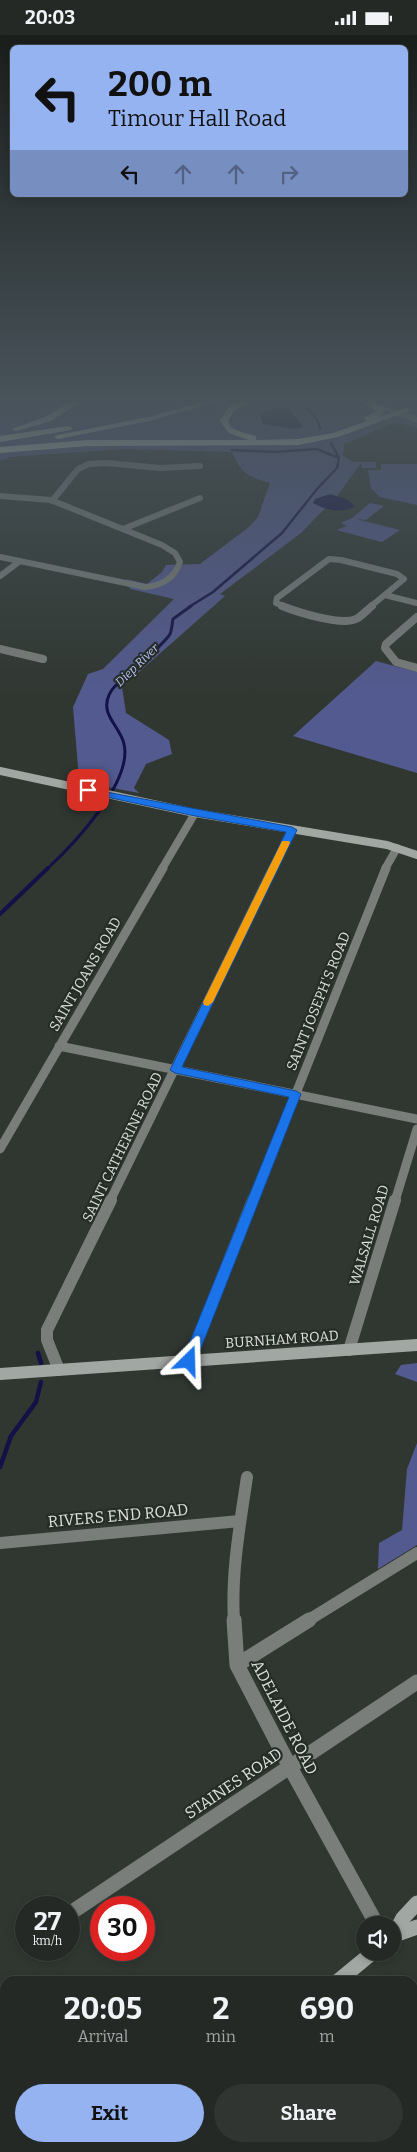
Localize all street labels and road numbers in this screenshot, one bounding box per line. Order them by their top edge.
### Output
street label: SAINT JOANS ROAD [46,914,125,1034]
street label: SAINT JOSEPH'S ROAD [283,929,354,1073]
street label: SAINT CATHERINE ROAD [79,1070,166,1225]
street label: WALSALL ROAD [346,1183,393,1287]
street label: BURNHAM ROAD [225,1327,339,1352]
street label: RIVERS END ROAD [47,1500,189,1531]
street label: ADELAIDE ROAD [247,1657,322,1778]
street label: STAINES ROAD [181,1744,286,1823]

